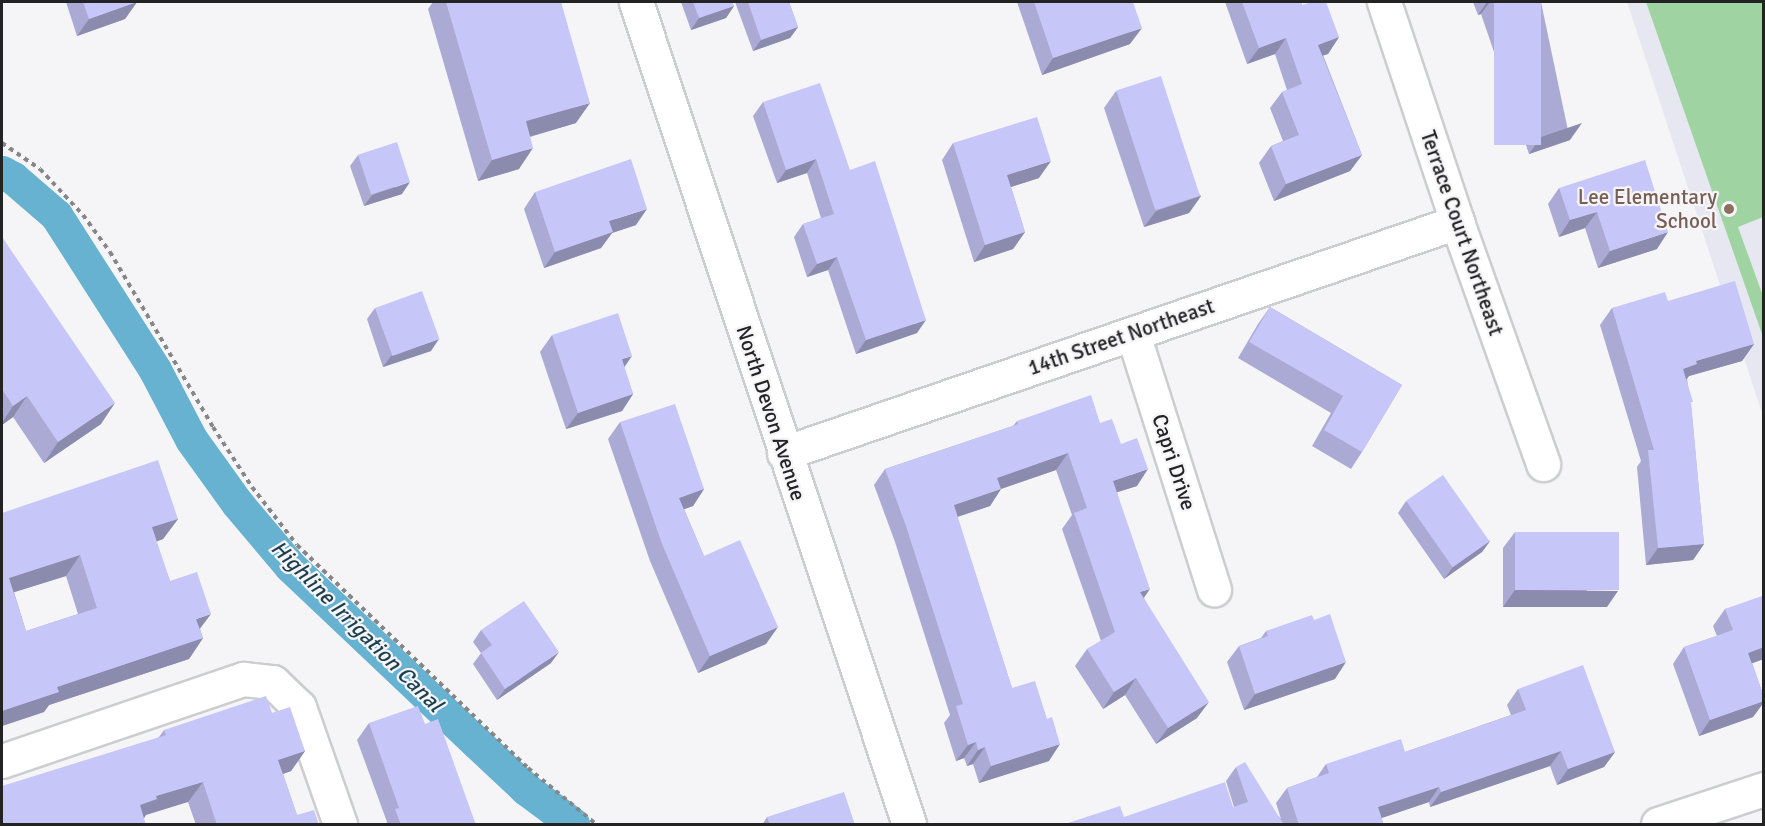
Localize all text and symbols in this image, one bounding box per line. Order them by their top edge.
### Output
street label: Terrace Court Northeast [1415,127,1509,339]
place label: Lee Elementary School [1578,184,1717,234]
marker: Lee Elementary School [1722,202,1736,216]
street label: 14th Street Northeast [1025,293,1217,381]
street label: North Devon Avenue [731,322,811,504]
street label: Capri Drive [1147,411,1201,513]
water label: Highline Irrigation Canal [266,535,448,717]

